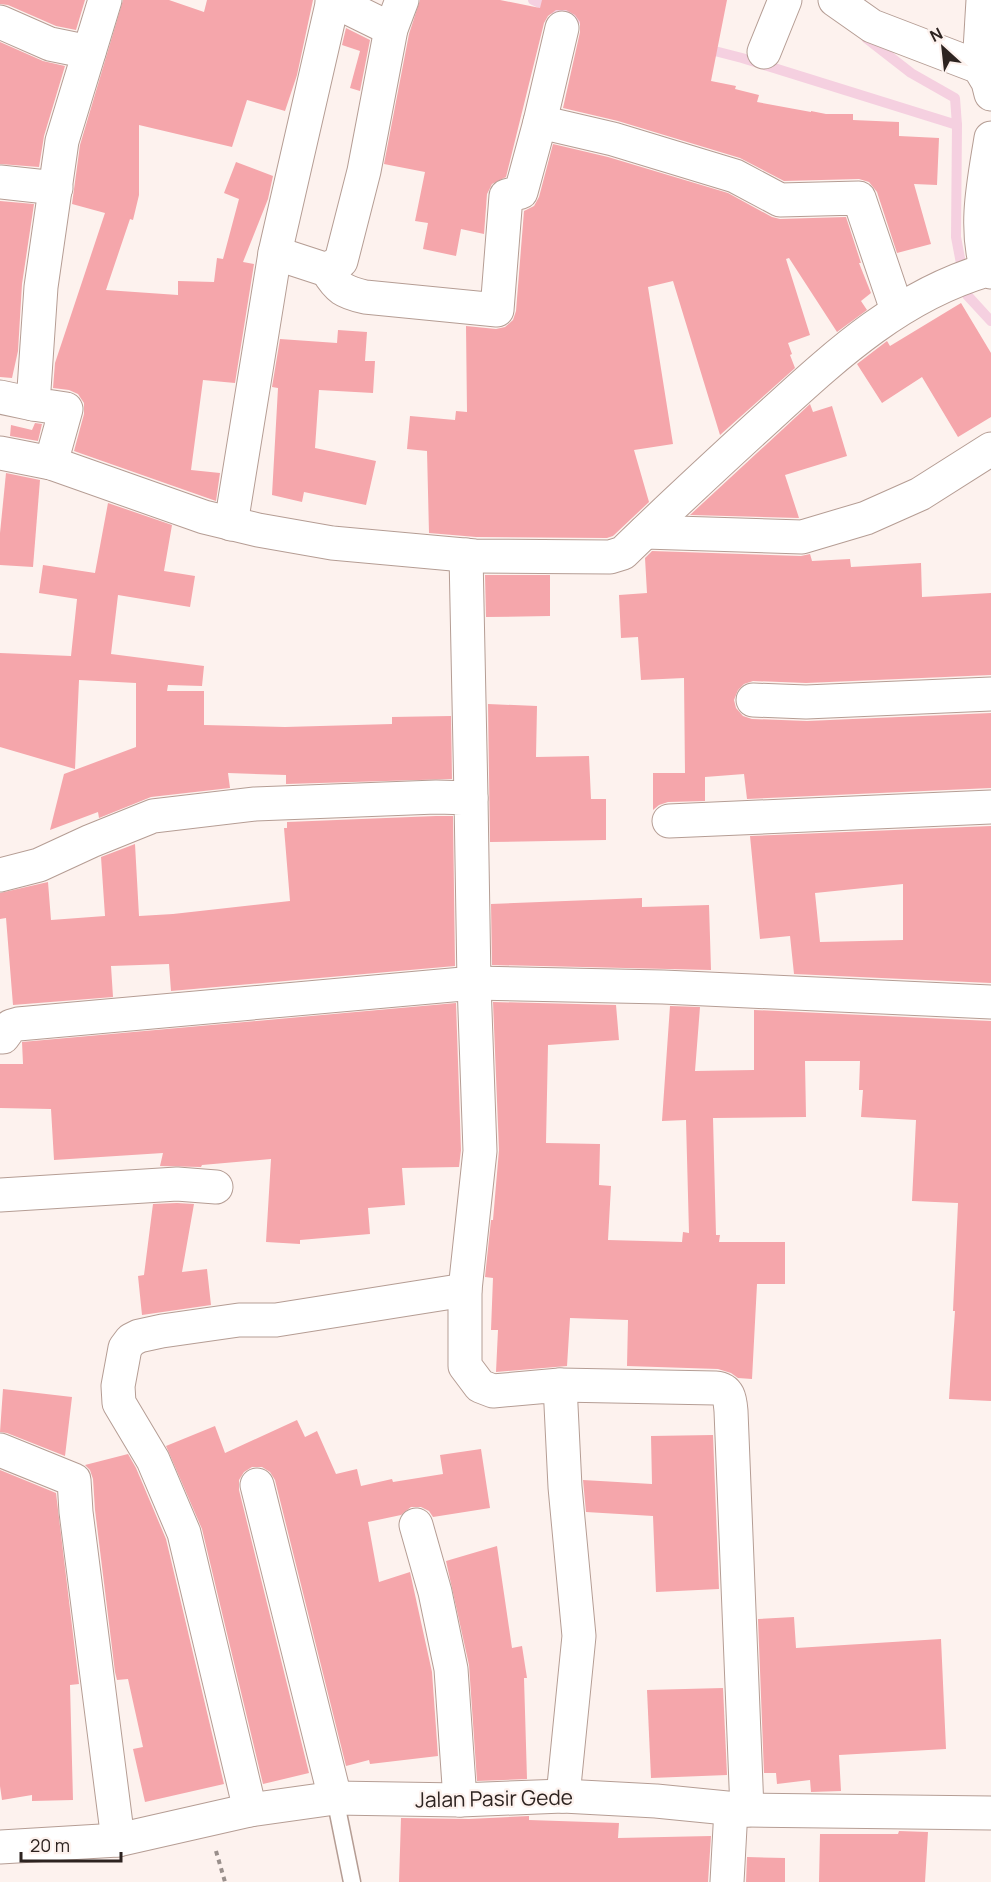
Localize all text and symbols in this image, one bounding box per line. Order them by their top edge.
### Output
north arrow [913,18,973,78]
text: N [926,22,946,47]
street label: Jalan Pasir Gede [415,1783,573,1813]
scale bar [21,1825,122,1863]
text: 20 m [30,1833,70,1857]

